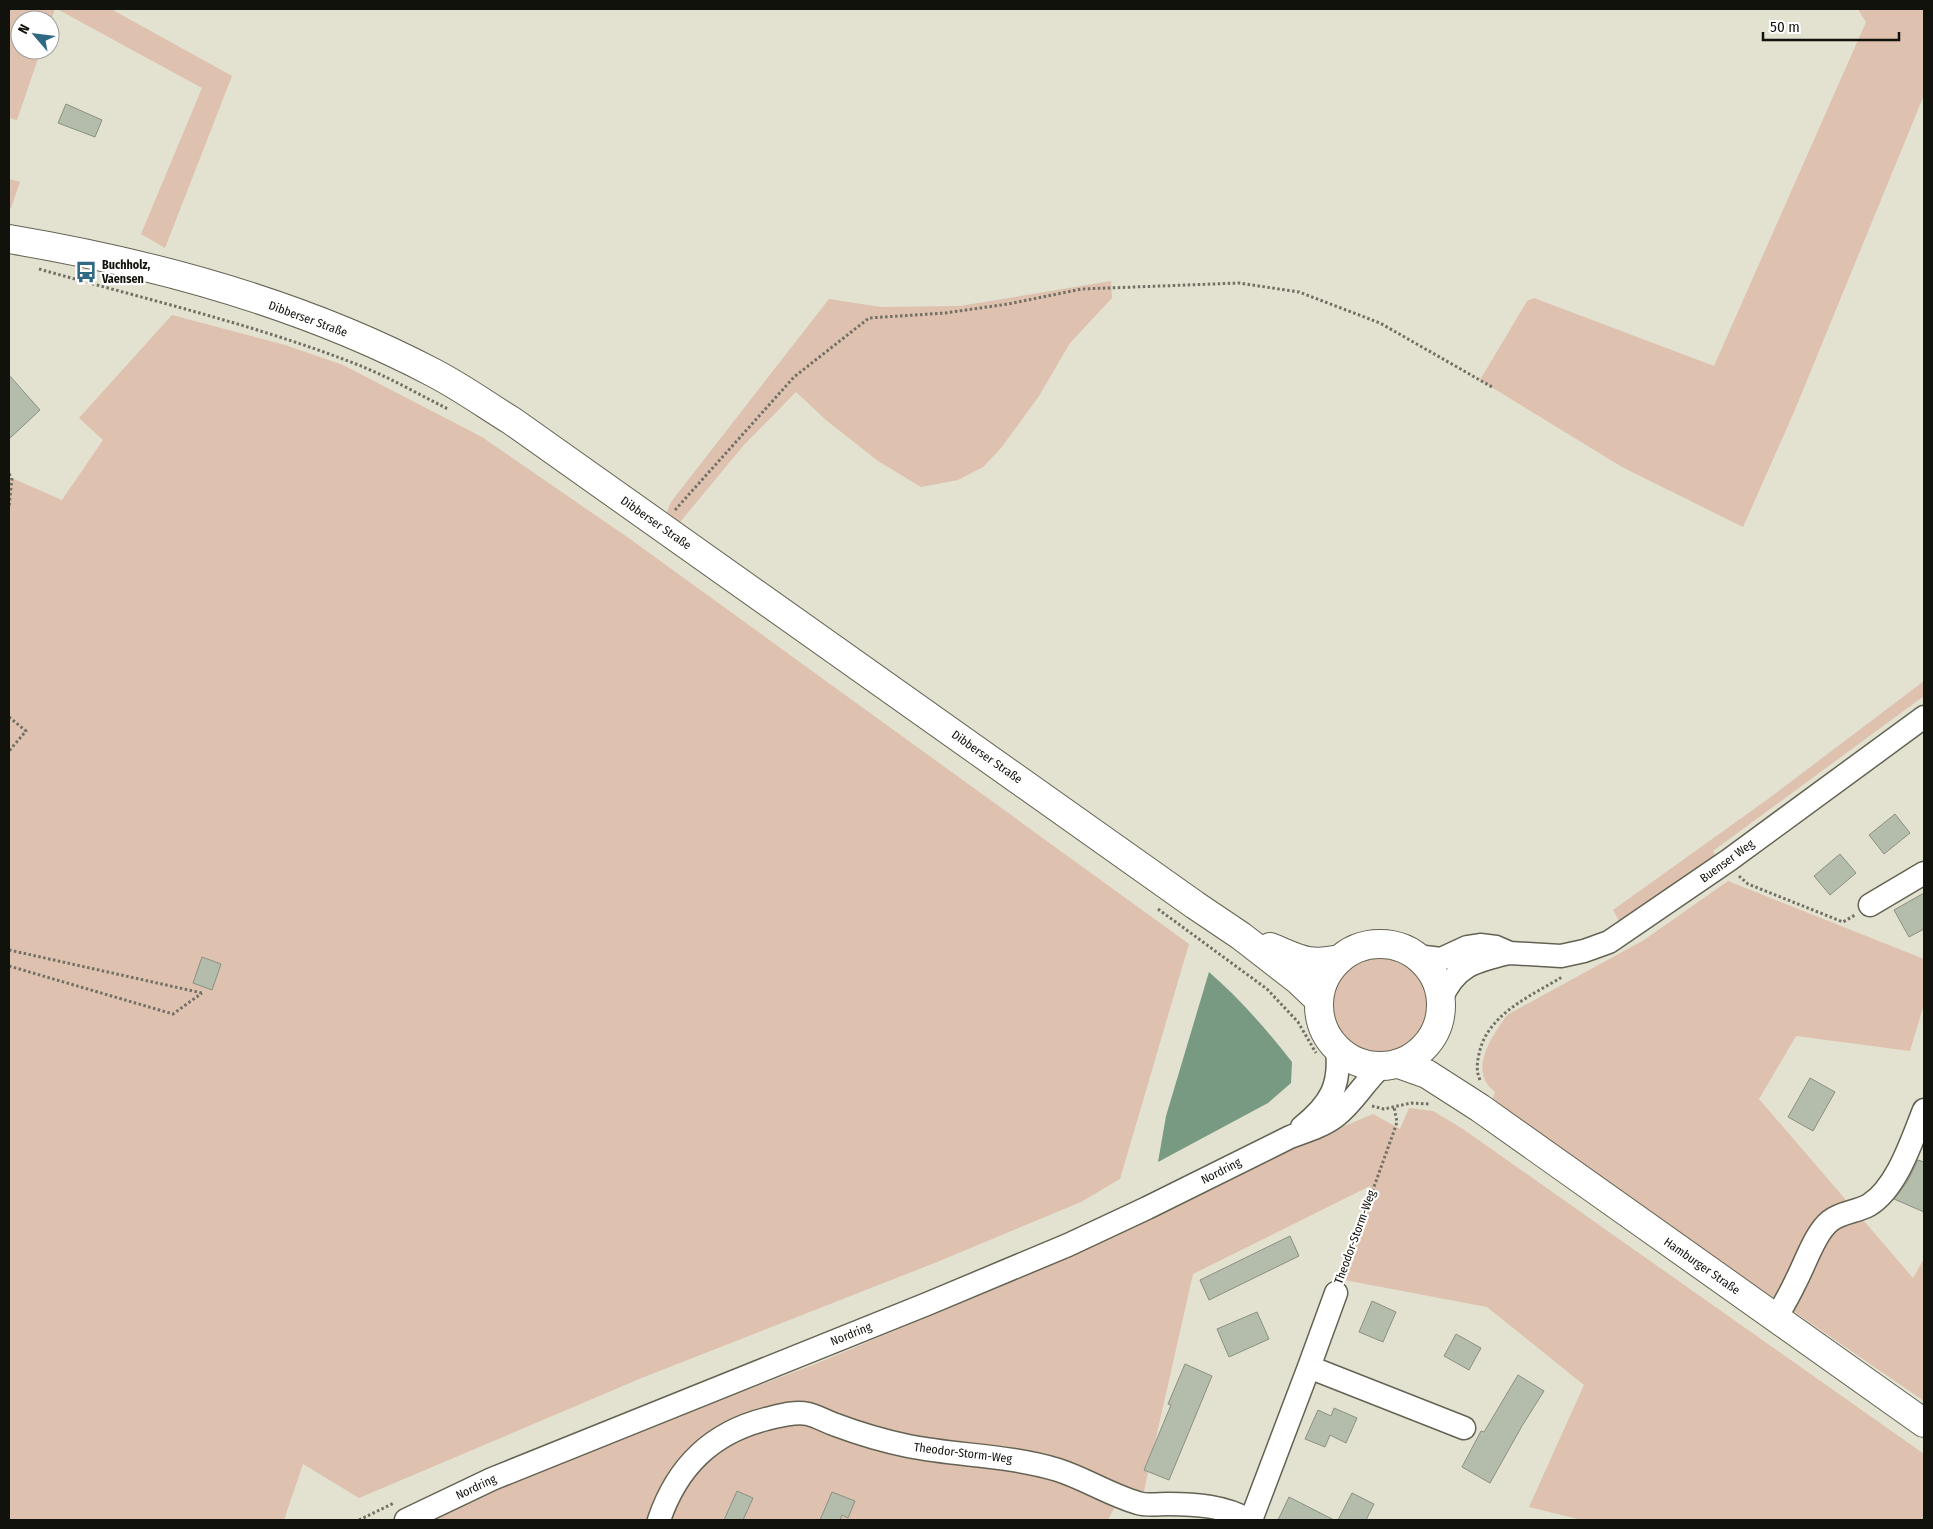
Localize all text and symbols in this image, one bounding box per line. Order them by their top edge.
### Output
north arrow [10,10,60,60]
scale bar [1763,10,1899,42]
text: 50 m [1770,18,1800,36]
text: N [14,21,33,37]
place label: Buchholz, Vaensen [101,258,151,286]
bus stop icon: Buchholz, Vaensen [73,259,99,285]
street label: Dibberser Straße [267,298,349,340]
street label: Dibberser Straße [618,494,694,552]
street label: Dibberser Straße [949,728,1025,786]
street label: Buenser Weg [1697,836,1757,885]
street label: Nordring [1199,1155,1244,1187]
street label: Theodor-Storm-Weg [1332,1188,1379,1286]
street label: Hamburger Straße [1661,1235,1743,1297]
street label: Nordring [828,1319,874,1349]
street label: Theodor-Storm-Weg [913,1440,1013,1466]
street label: Nordring [454,1471,499,1502]

